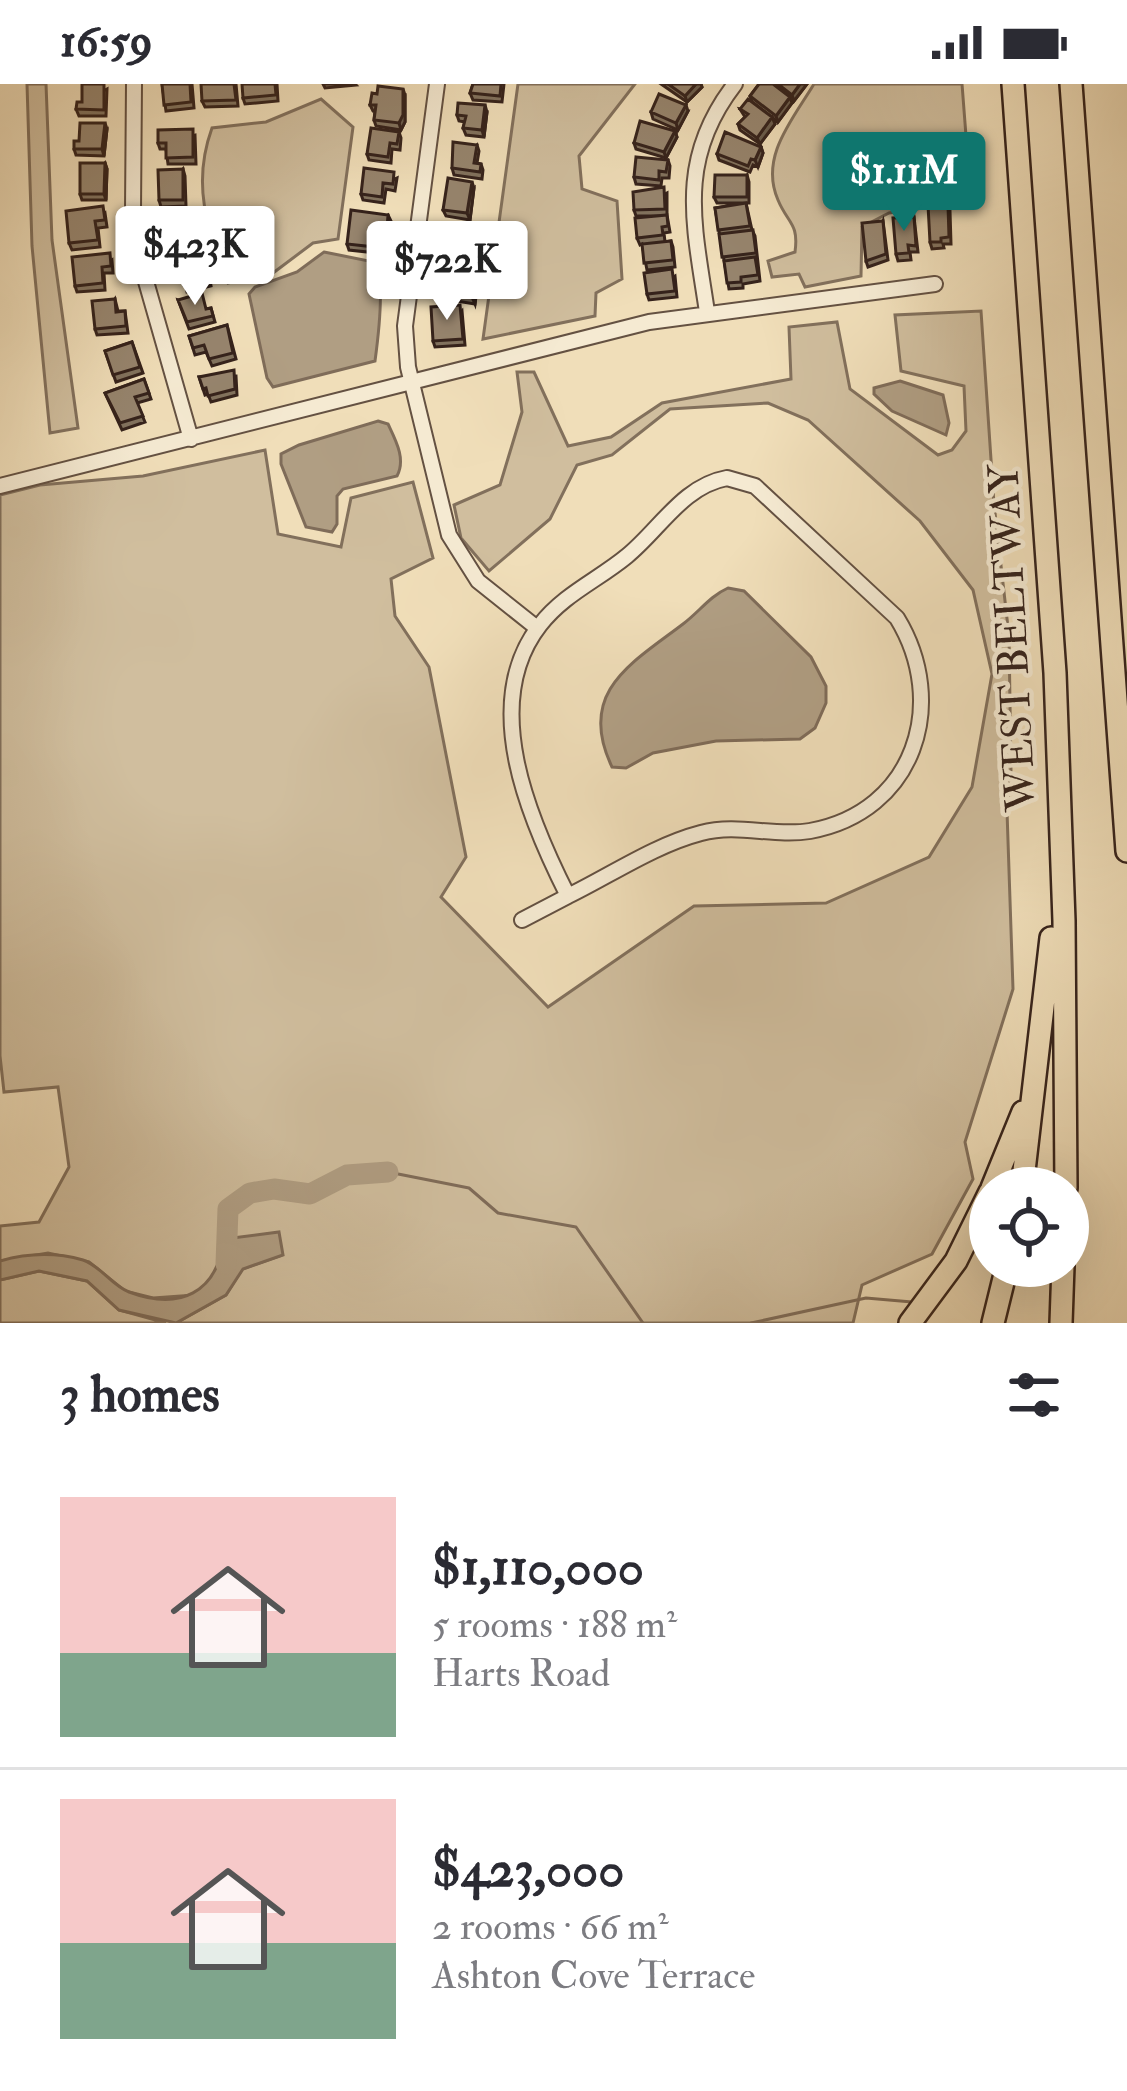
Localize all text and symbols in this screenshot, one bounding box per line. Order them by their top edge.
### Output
text: 16:59 [60,14,153,70]
pin: $1.11M [806,132,1002,234]
text: $1.11M [849,146,959,195]
pin: $423K [111,206,279,308]
text: $423K [142,220,248,269]
pin: $722K [363,221,531,323]
text: $722K [394,235,500,284]
street label: WEST BELTWAY [978,462,1048,814]
map controls [969,1167,1089,1287]
button: locate [969,1167,1089,1287]
icon: filters [1001,1362,1067,1428]
text: 3 homes [60,1363,220,1427]
text: $1,110,000 [432,1536,644,1600]
icon: home [156,1545,300,1689]
text: 5 rooms · 188 m² [432,1600,677,1649]
text: Harts Road [432,1649,610,1698]
text: $423,000 [432,1838,624,1902]
icon: home [156,1847,300,1991]
text: 2 rooms · 66 m² [432,1902,668,1951]
text: Ashton Cove Terrace [432,1951,755,2000]

